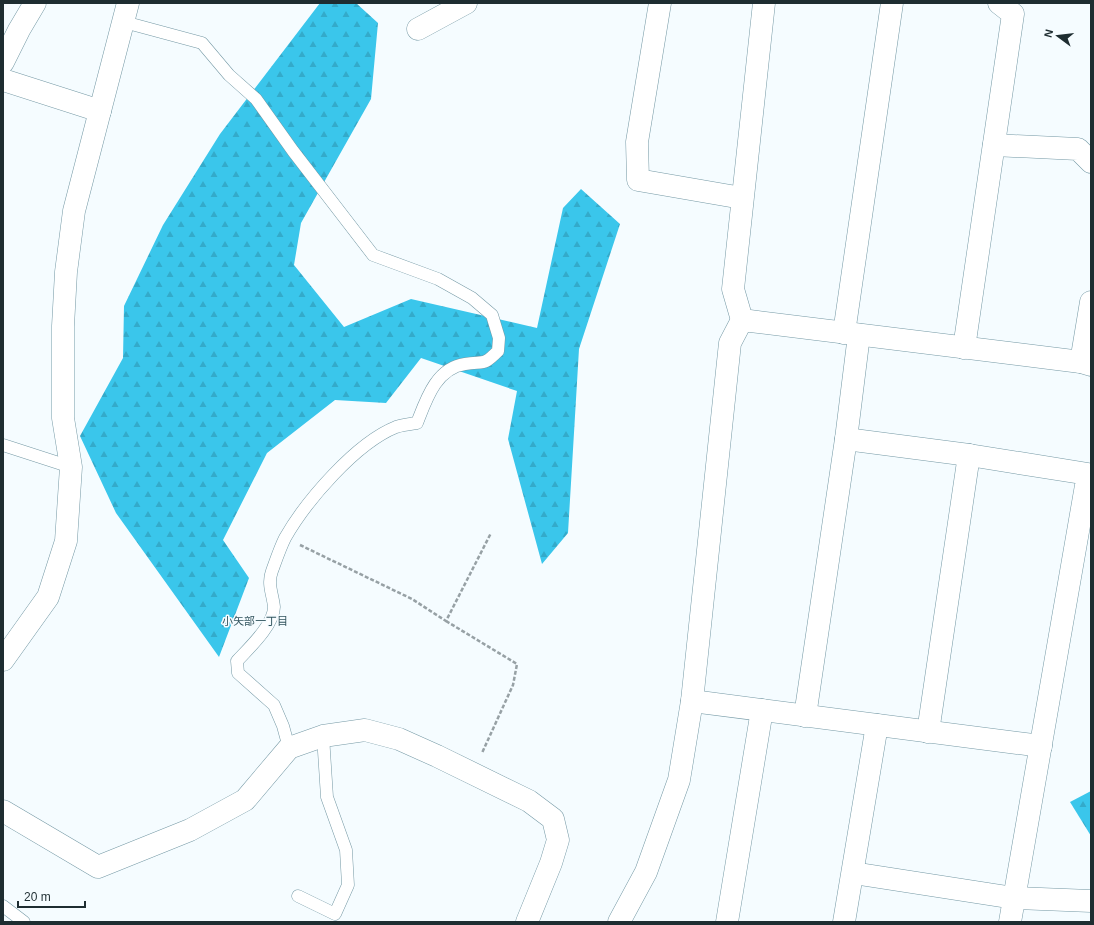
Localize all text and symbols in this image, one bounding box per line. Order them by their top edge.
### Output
north arrow [1038,16,1078,56]
text: N [1042,28,1055,39]
district label: 小矢部一丁目 [222,615,288,627]
scale bar [18,883,85,909]
text: 20 m [24,890,51,904]

